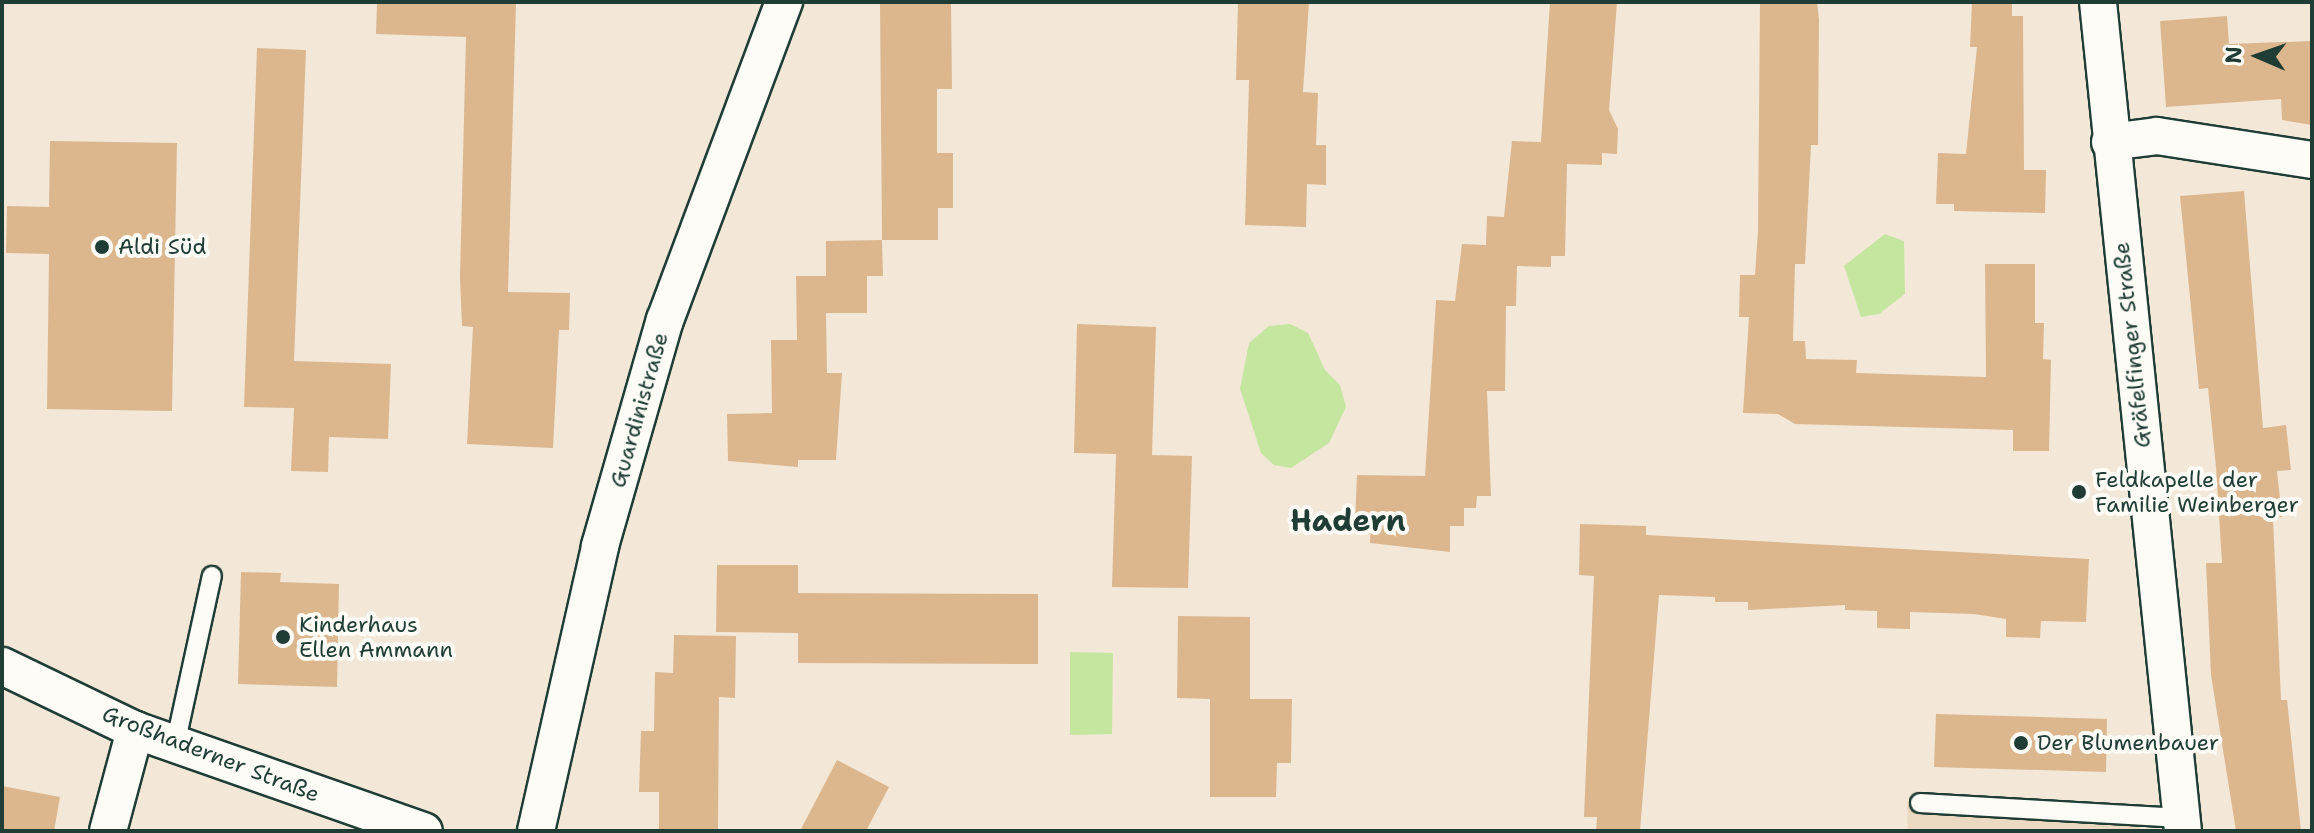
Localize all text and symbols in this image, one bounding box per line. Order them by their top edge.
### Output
north arrow [2218,16,2298,96]
text: N [2219,46,2248,64]
place label: Aldi Süd [118,234,206,260]
marker: Aldi Süd [93,238,111,256]
street label: Gräfelfinger Straße [2108,241,2156,449]
street label: Guardinistraße [604,329,674,491]
place label: Feldkapelle der Familie Weinberger [2095,466,2299,518]
marker: Feldkapelle der Familie Weinberger [2070,483,2088,501]
district label: Hadern [1290,503,1406,539]
place label: Kinderhaus Ellen Ammann [299,611,453,662]
marker: Kinderhaus Ellen Ammann [274,628,292,646]
street label: Großhaderner Straße [99,700,323,808]
place label: Der Blumenbauer [2037,730,2219,756]
marker: Der Blumenbauer [2012,734,2030,752]

